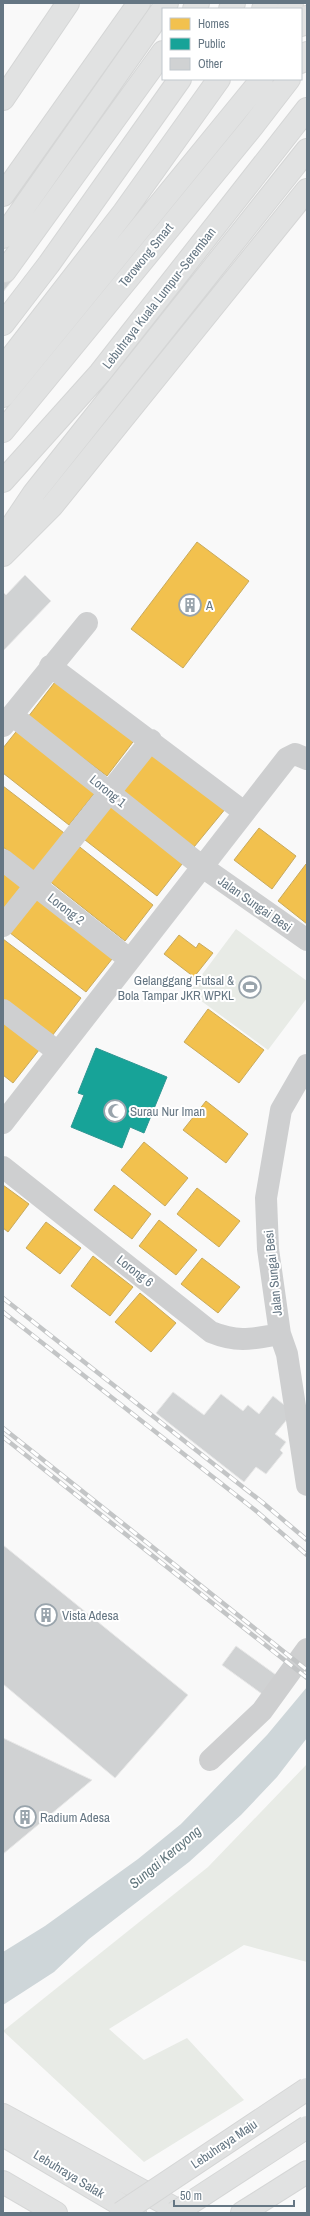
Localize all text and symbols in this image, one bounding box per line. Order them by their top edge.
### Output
legend [162,8,302,80]
text: Homes [198,16,229,32]
text: Public [198,36,225,52]
text: Other [198,56,223,72]
street label: Terowong Smart [115,219,177,291]
street label: Lebuhraya Kuala Lumpur–Seremban [98,224,220,372]
building icon: A [177,592,203,618]
place label: A [205,597,214,614]
street label: Lorong 1 [86,771,130,811]
street label: Jalan Sungai Besi [215,872,295,936]
street label: Lorong 2 [44,889,88,929]
place label: Gelanggang Futsal & Bola Tampar JKR WPKL [118,972,235,1004]
sports icon: Gelanggang Futsal & Bola Tampar JKR WPKL [237,974,263,1000]
mosque icon: Surau Nur Iman [102,1098,128,1124]
place label: Surau Nur Iman [130,1103,205,1120]
street label: Jalan Sungai Besi [260,1229,286,1317]
street label: Lorong 6 [113,1251,157,1291]
building icon: Vista Adesa [33,1602,59,1628]
place label: Vista Adesa [62,1607,119,1624]
building icon: Radium Adesa [12,1804,38,1830]
place label: Radium Adesa [40,1809,110,1826]
water label: Sungai Kerayong [125,1821,205,1892]
street label: Lebuhraya Maju [188,2116,260,2172]
street label: Lebuhraya Salak [30,2146,108,2202]
scale bar [174,2182,294,2208]
text: 50 m [180,2188,202,2204]

